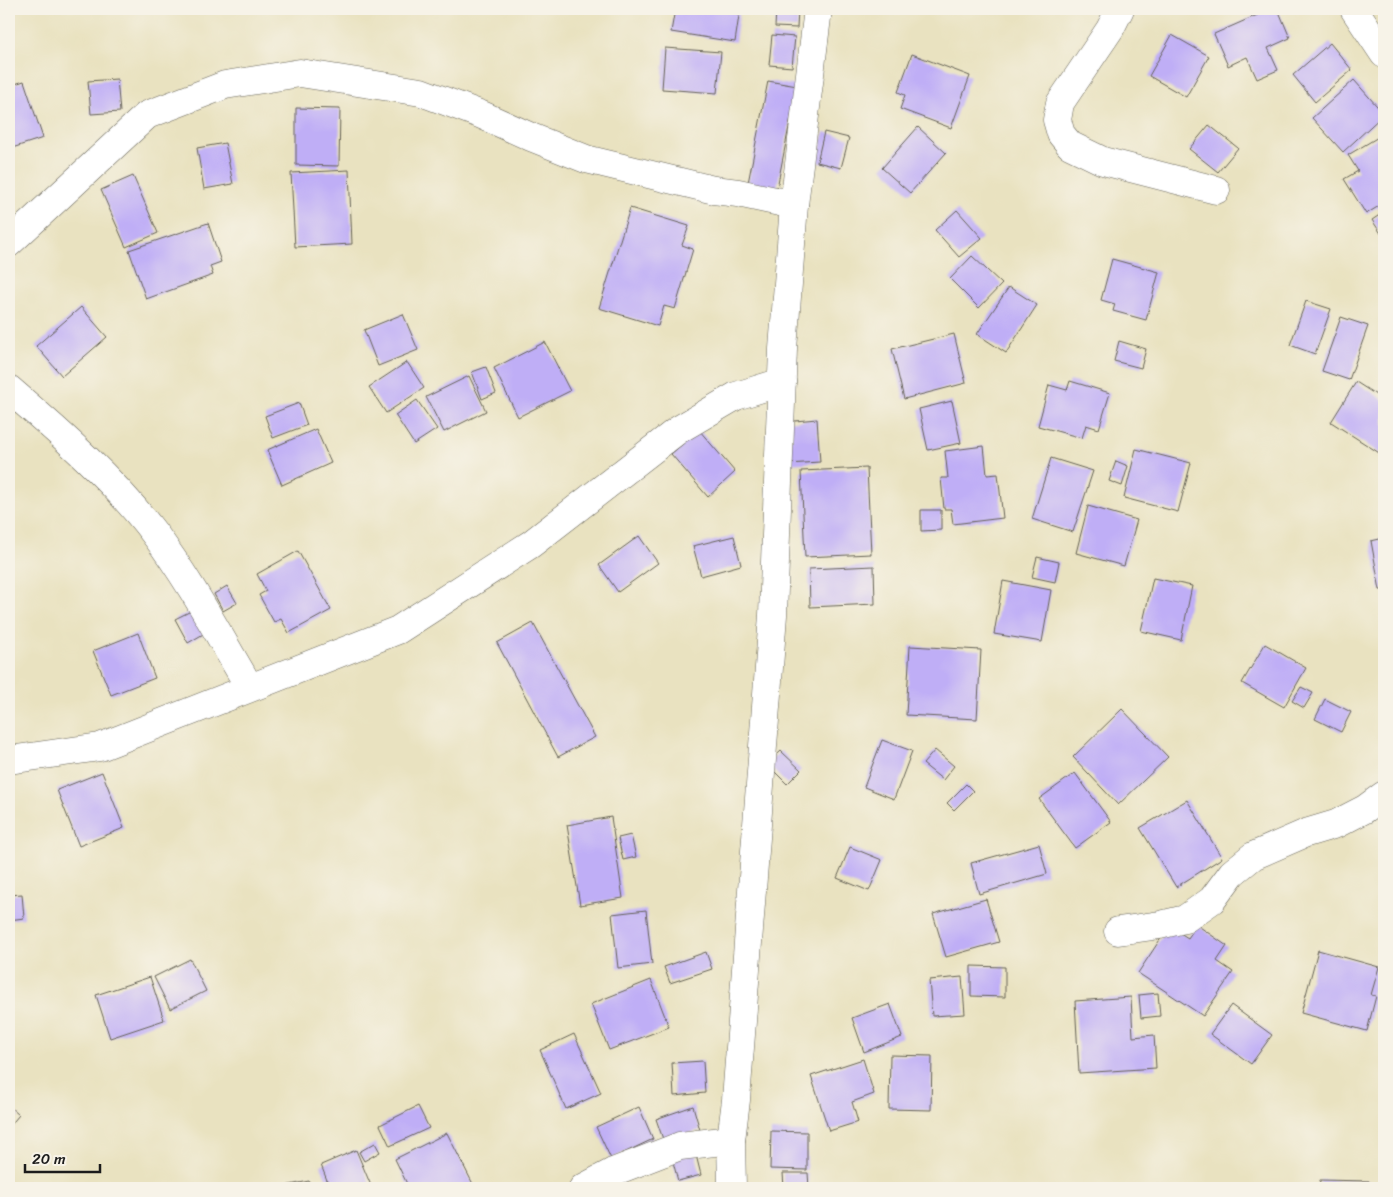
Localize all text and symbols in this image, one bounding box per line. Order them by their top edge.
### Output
scale bar [25,1142,100,1174]
text: 20 m [32,1146,66,1172]

